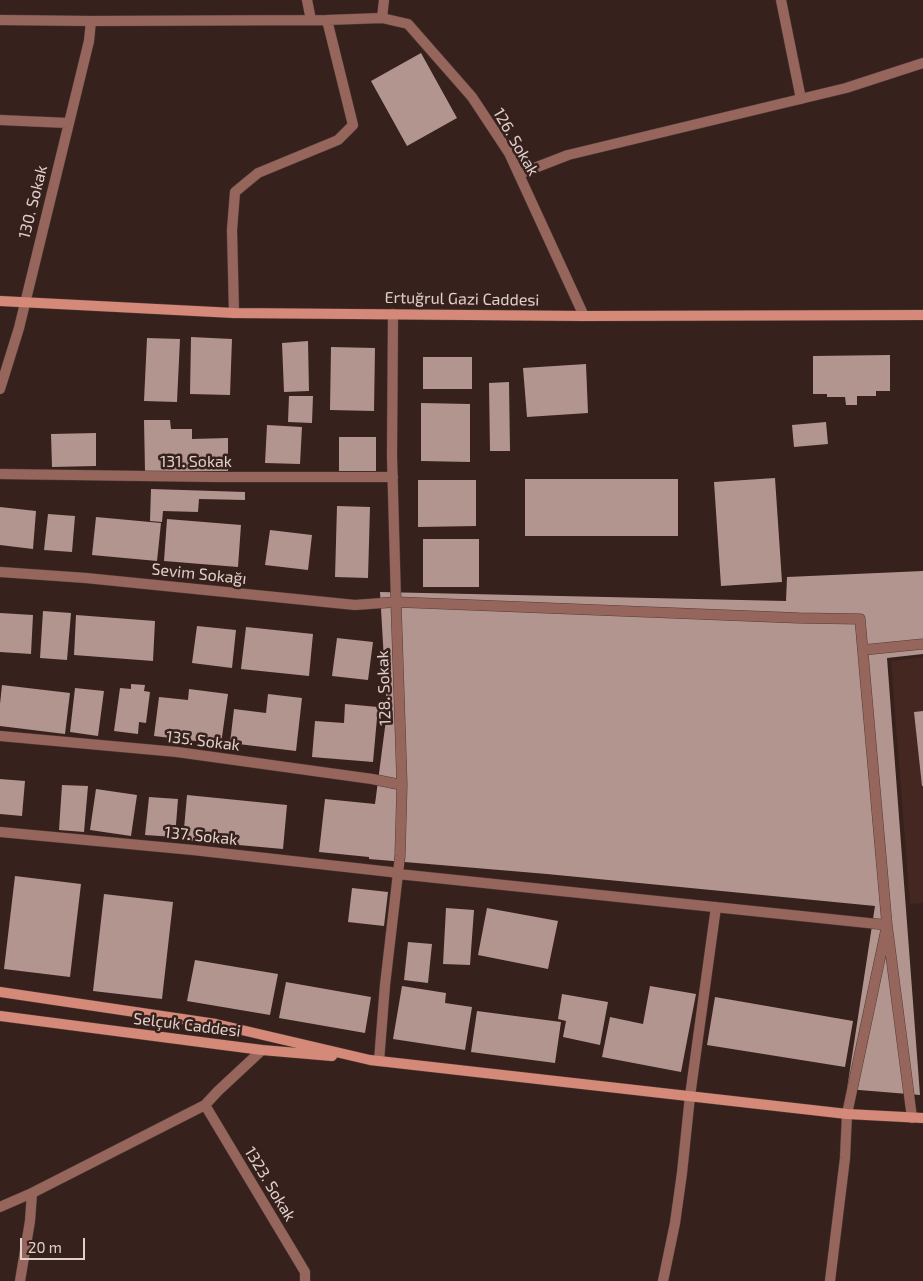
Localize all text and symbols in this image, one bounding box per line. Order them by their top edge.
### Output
street label: 126. Sokak [489,105,543,179]
street label: 130. Sokak [15,163,51,241]
street label: Ertuğrul Gazi Caddesi [384,288,540,310]
street label: 131. Sokak [160,452,232,472]
street label: Sevim Sokağı [151,559,247,589]
street label: 128. Sokak [373,650,395,726]
street label: 135. Sokak [165,727,241,755]
street label: 137. Sokak [164,823,238,849]
street label: Selçuk Caddesi [132,1009,242,1041]
street label: 1323. Sokak [240,1143,300,1225]
scale bar [22,1228,88,1260]
text: 20 m [28,1238,62,1256]

